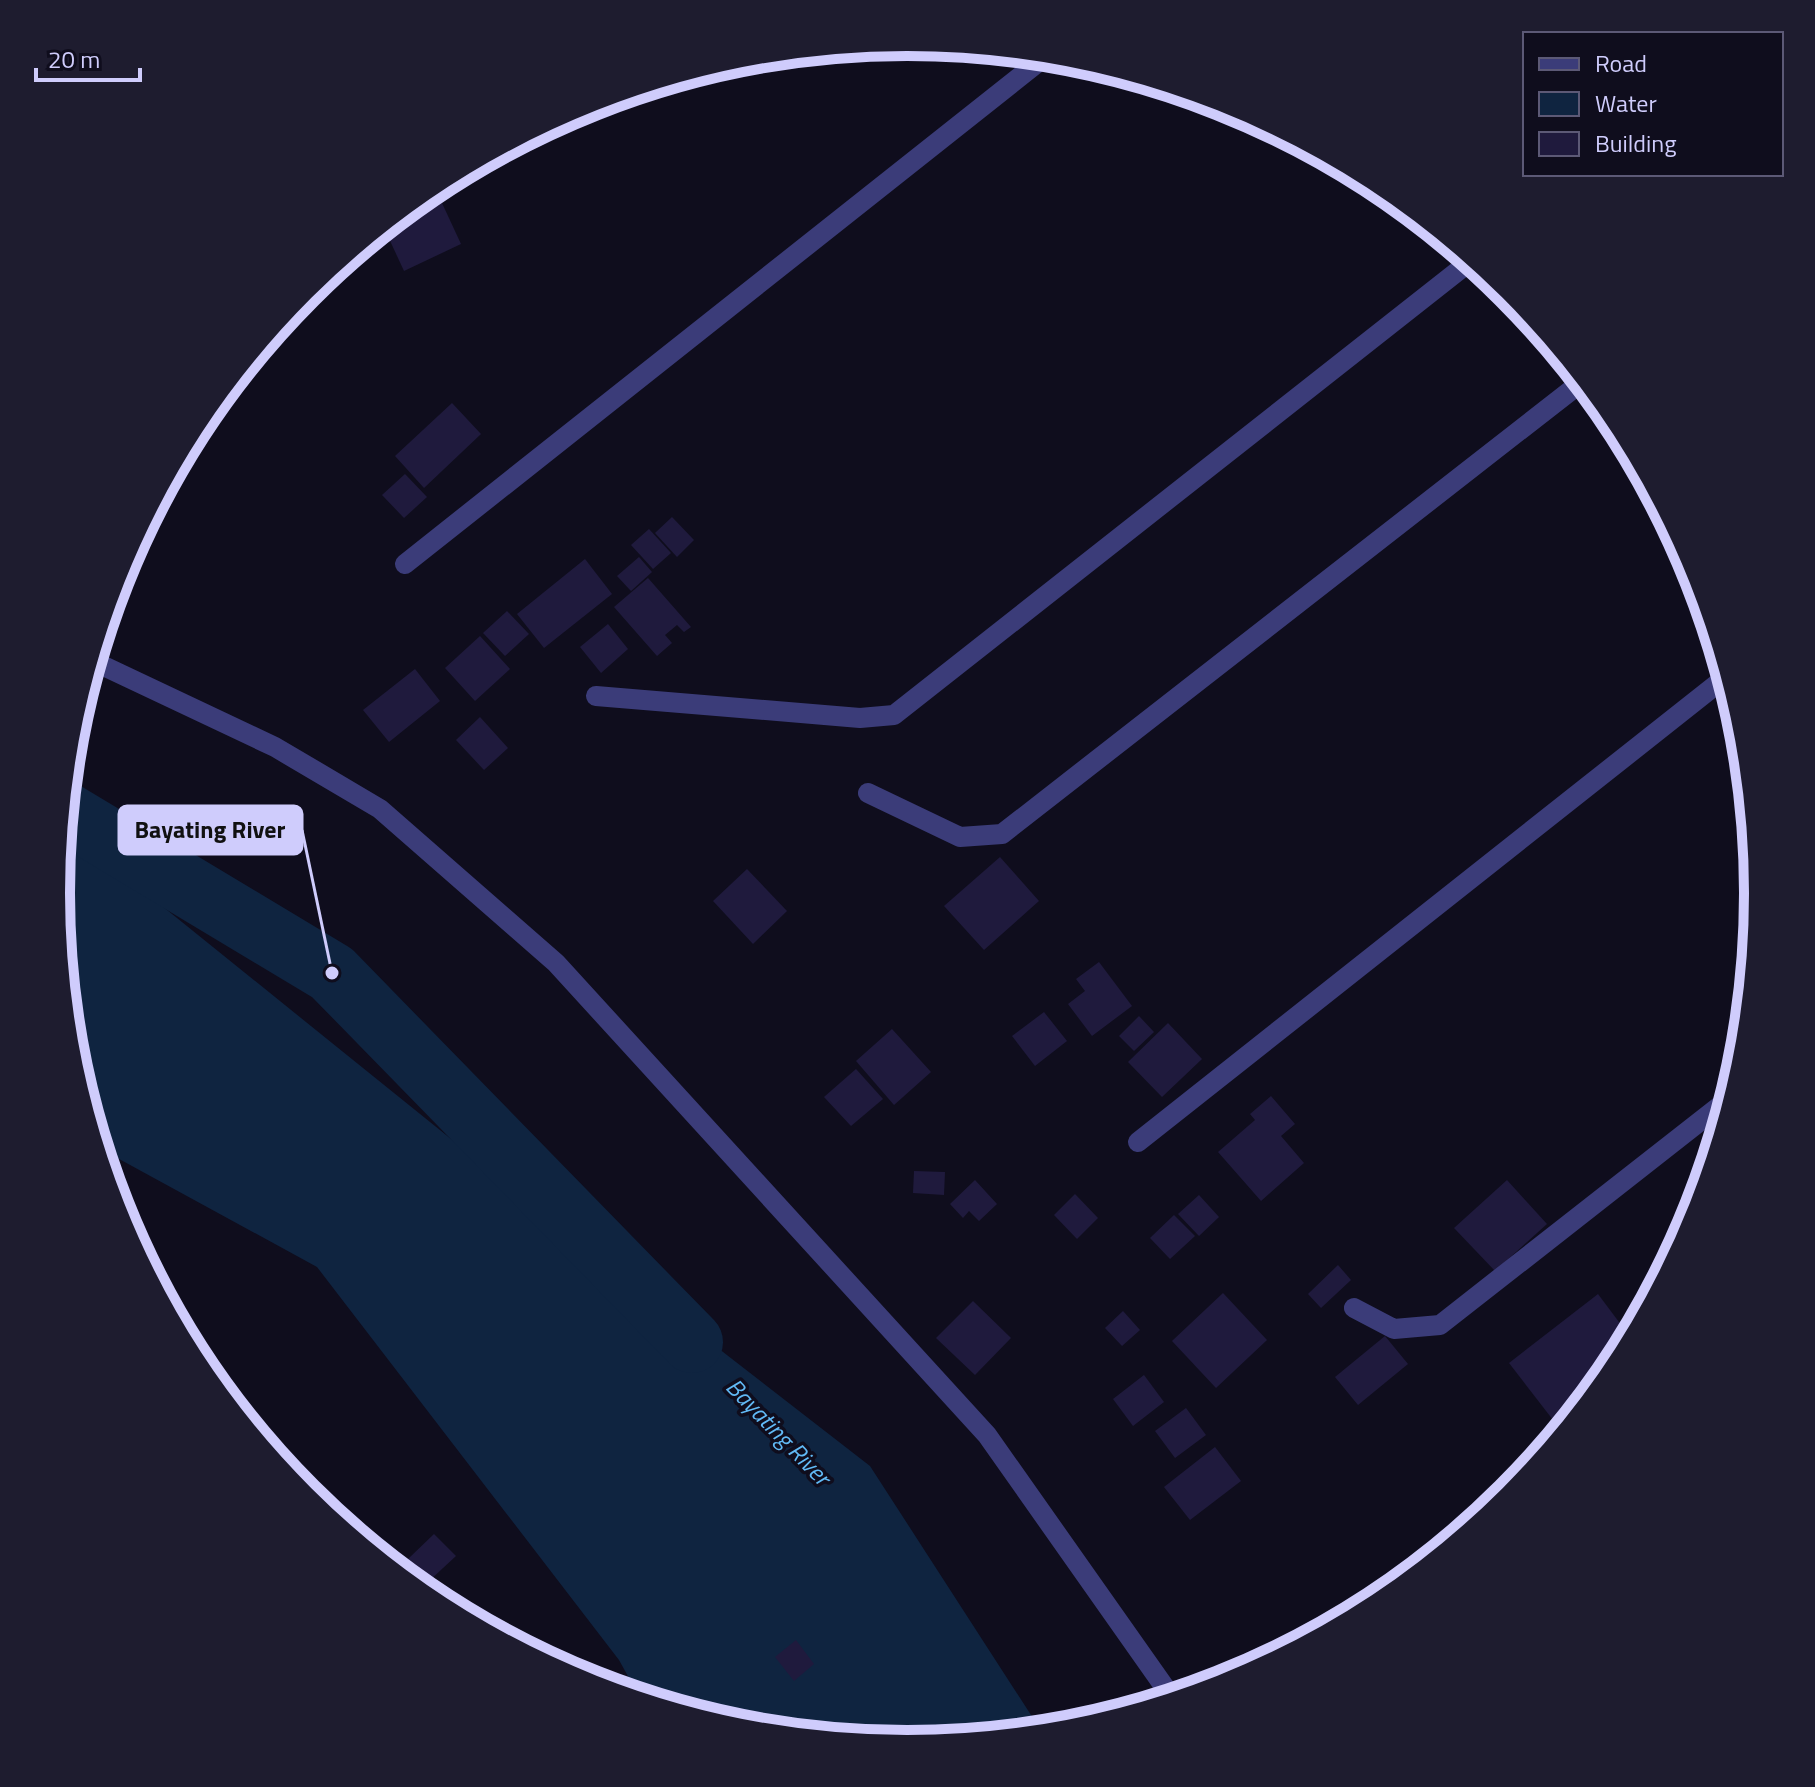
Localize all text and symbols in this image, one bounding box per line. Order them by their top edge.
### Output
scale bar [36,32,140,82]
legend [1523,32,1783,176]
text: 20 m [48,41,100,77]
text: Road [1595,45,1647,81]
text: Water [1595,85,1657,121]
text: Building [1595,125,1677,161]
callout: Bayating River [119,806,302,854]
text: Bayating River [134,811,286,847]
water label: Bayating River [718,1369,842,1496]

